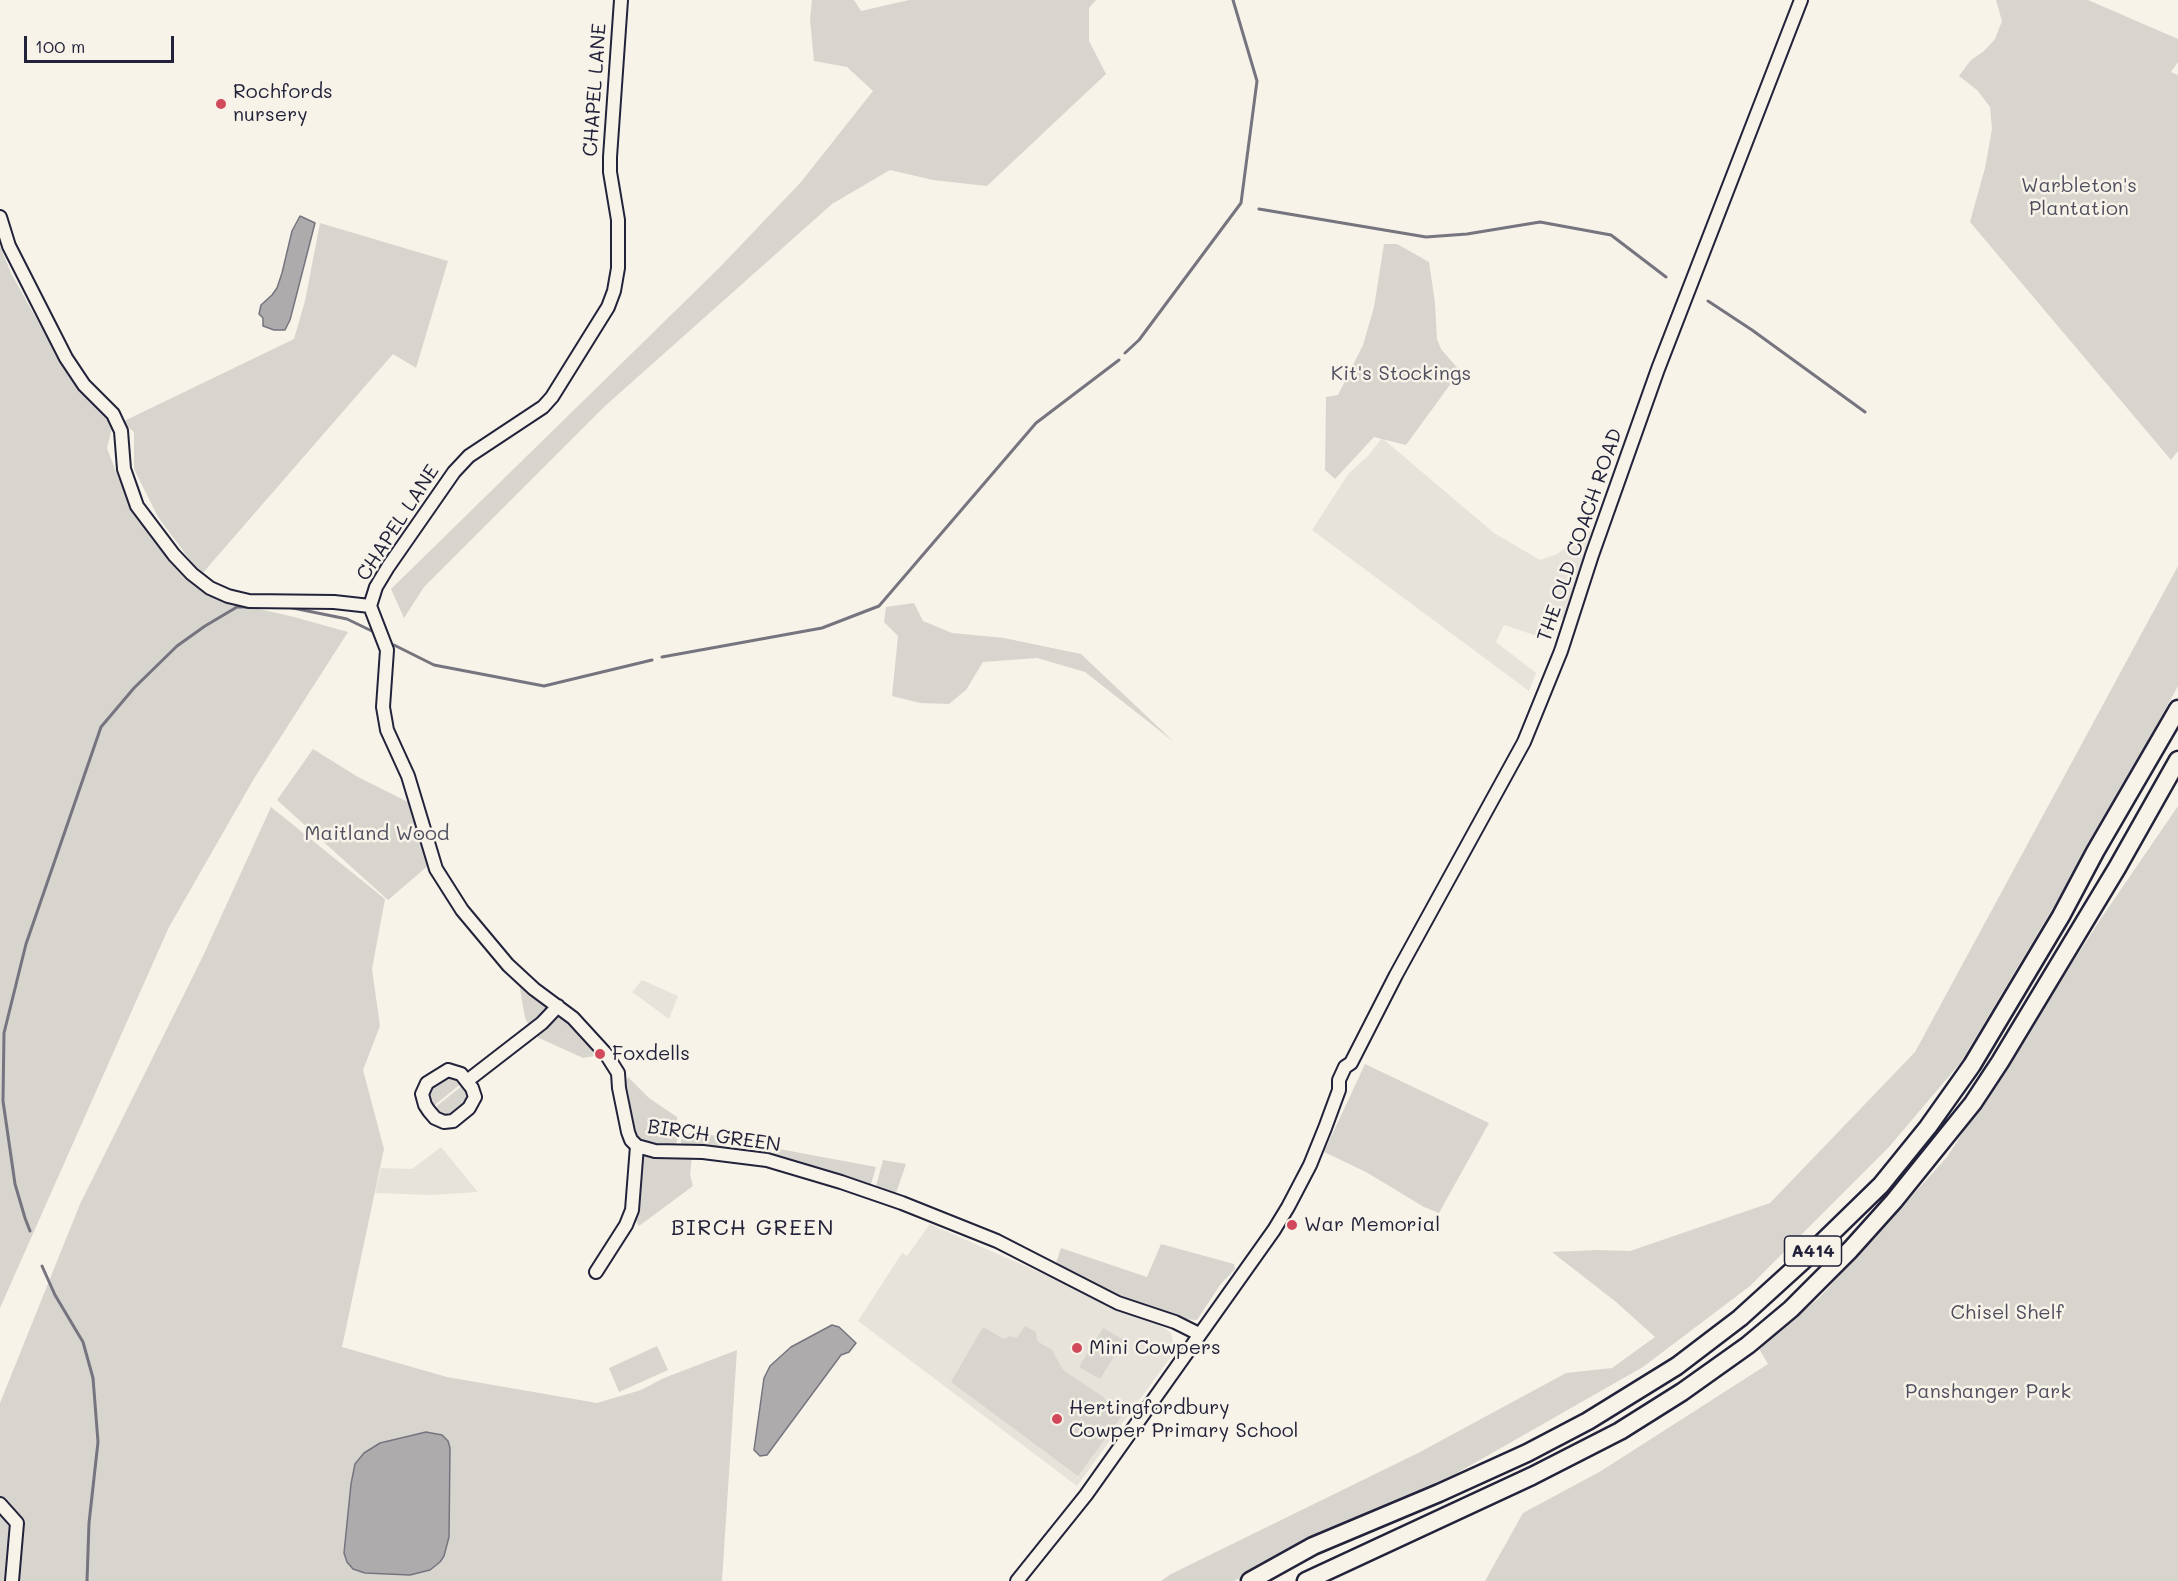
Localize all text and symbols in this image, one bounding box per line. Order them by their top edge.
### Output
street label: CHAPEL LANE [578,23,612,157]
scale bar [27,24,177,62]
text: 100 m [35,34,85,58]
place label: Rochfords nursery [233,80,333,127]
marker: Rochfords nursery [214,97,228,111]
park label: Warbleton's Plantation [2021,174,2137,221]
park label: Kit's Stockings [1331,362,1471,386]
street label: THE OLD COACH ROAD [1532,425,1628,645]
street label: CHAPEL LANE [352,460,444,586]
park label: Maitland Wood [305,822,449,846]
place label: Foxdells [612,1042,690,1066]
marker: Foxdells [593,1047,607,1061]
street label: BIRCH GREEN [646,1115,782,1157]
place label: War Memorial [1304,1213,1440,1237]
district label: BIRCH GREEN [671,1215,835,1241]
marker: War Memorial [1285,1218,1299,1232]
road number: A414 [1784,1236,1842,1266]
park label: Chisel Shelf [1951,1301,2063,1325]
place label: Mini Cowpers [1089,1336,1221,1360]
marker: Mini Cowpers [1070,1341,1084,1355]
park label: Panshanger Park [1905,1380,2071,1404]
place label: Hertingfordbury Cowper Primary School [1069,1396,1299,1443]
marker: Hertingfordbury Cowper Primary School [1050,1412,1064,1426]

